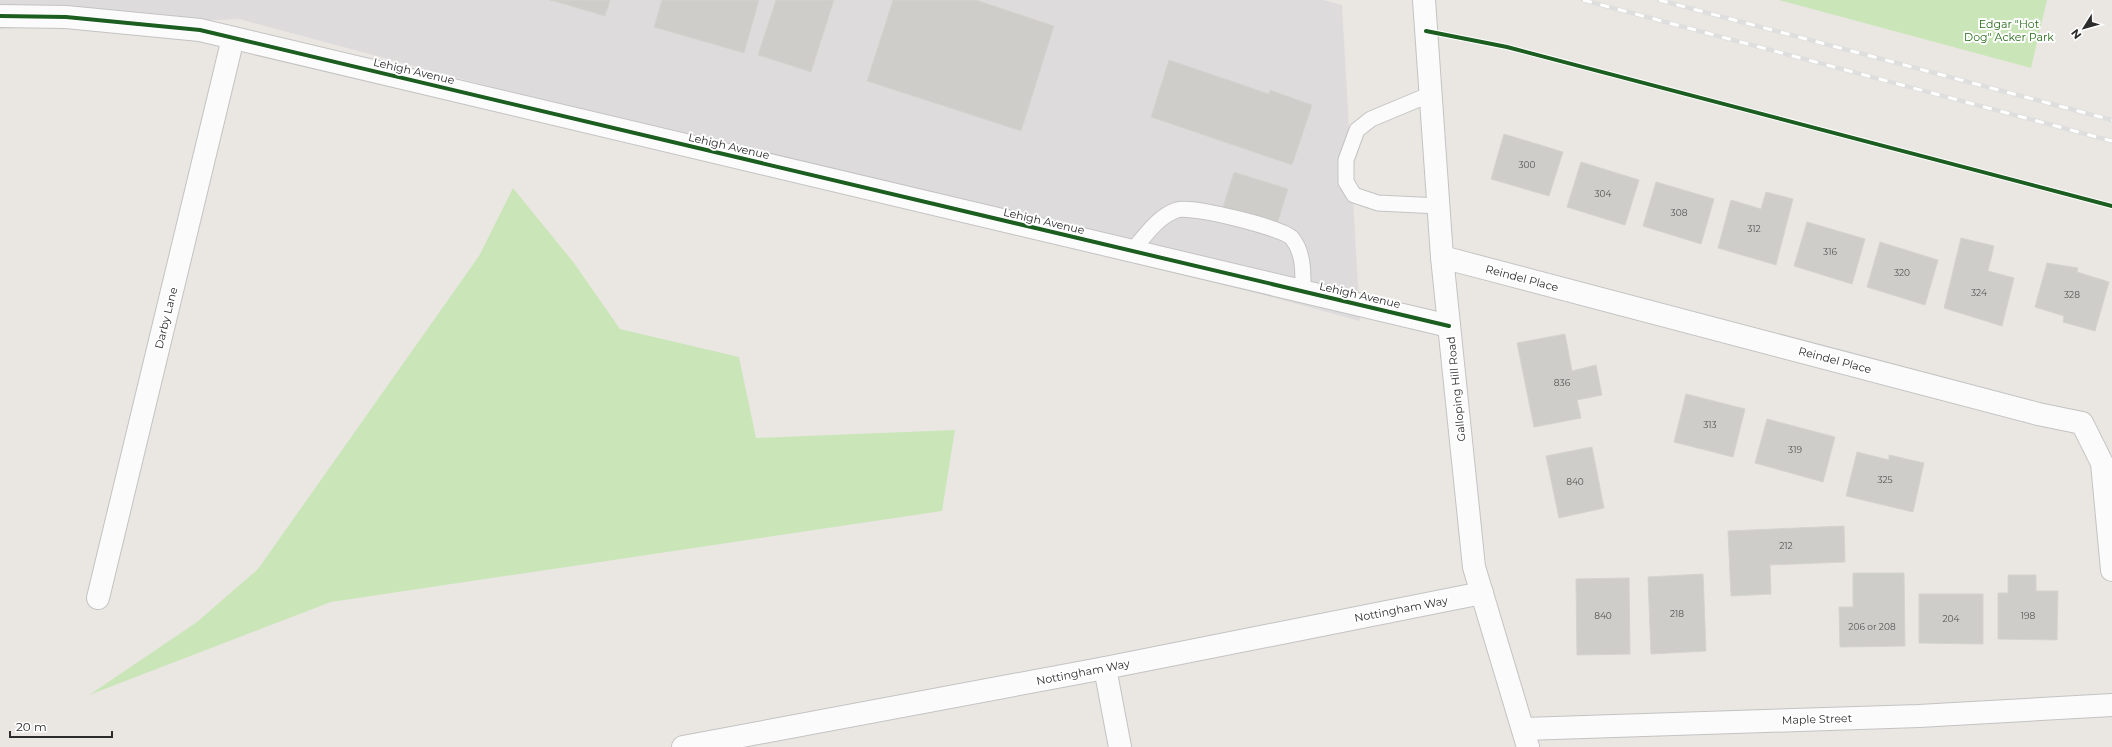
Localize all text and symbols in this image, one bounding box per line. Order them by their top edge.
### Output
north arrow [2064,8,2104,48]
park label: Edgar "Hot Dog" Acker Park [1964,17,2054,44]
text: N [2068,26,2084,42]
street label: Lehigh Avenue [372,55,456,87]
street label: Lehigh Avenue [687,130,771,162]
house number: 300 [1519,159,1536,170]
house number: 304 [1595,188,1612,199]
street label: Lehigh Avenue [1002,205,1086,237]
house number: 308 [1671,207,1688,218]
house number: 312 [1747,223,1761,234]
house number: 316 [1823,246,1837,257]
street label: Reindel Place [1484,262,1560,295]
house number: 320 [1894,267,1910,278]
street label: Lehigh Avenue [1318,279,1402,311]
street label: Darby Lane [152,285,181,350]
house number: 324 [1971,287,1987,298]
house number: 328 [2064,289,2080,300]
street label: Galloping Hill Road [1444,336,1468,442]
street label: Reindel Place [1797,344,1873,377]
house number: 836 [1554,377,1571,388]
house number: 313 [1703,419,1717,430]
house number: 319 [1788,444,1802,455]
house number: 325 [1877,474,1893,485]
house number: 840 [1566,476,1584,487]
house number: 212 [1779,540,1793,551]
street label: Nottingham Way [1353,593,1449,625]
house number: 218 [1670,608,1684,619]
house number: 840 [1594,610,1612,621]
house number: 198 [2021,610,2035,621]
house number: 204 [1943,613,1960,624]
house number: 206 or 208 [1848,621,1896,632]
street label: Nottingham Way [1035,656,1131,688]
street label: Maple Street [1782,711,1853,727]
scale bar [10,713,112,739]
text: 20 m [16,719,47,734]

